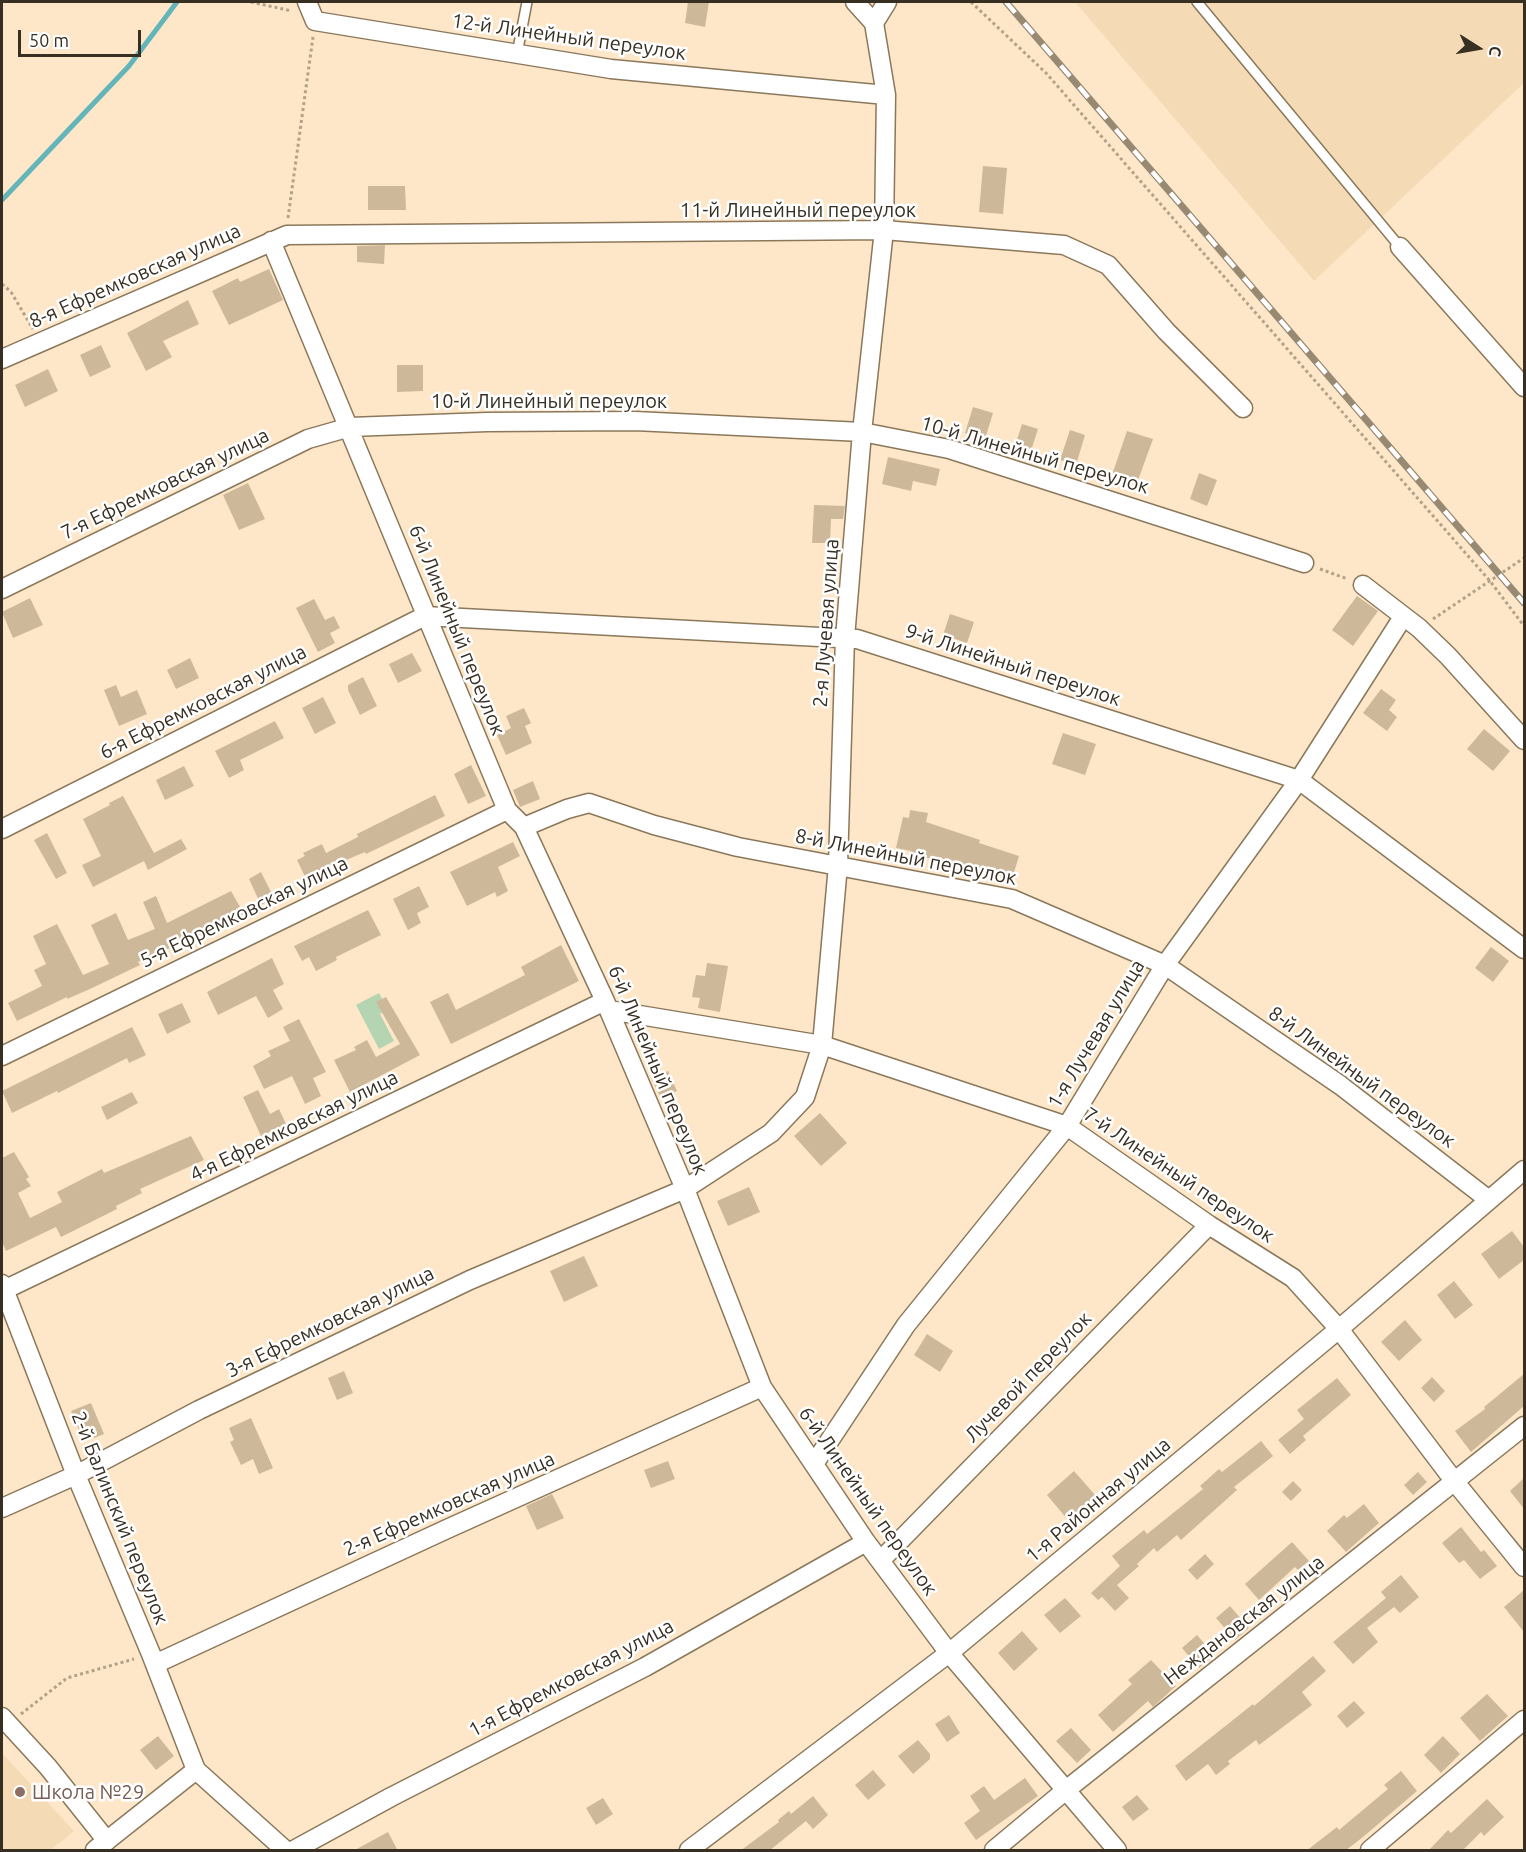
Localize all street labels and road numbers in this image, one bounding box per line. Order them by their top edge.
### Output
street label: 12-й Линейный переулок [450,9,688,65]
street label: 11-й Линейный переулок [680,198,916,222]
street label: 8-я Ефремковская улица [26,219,244,333]
street label: 10-й Линейный переулок [431,389,667,413]
street label: 10-й Линейный переулок [918,411,1152,499]
street label: 7-я Ефремковская улица [57,423,273,545]
street label: 6-й Линейный переулок [404,521,510,739]
street label: 2-я Лучевая улица [808,538,844,708]
street label: 9-й Линейный переулок [902,619,1124,711]
street label: 6-я Ефремковская улица [96,639,310,765]
street label: 8-й Линейный переулок [793,824,1019,890]
street label: 5-я Ефремковская улица [136,851,352,973]
street label: 1-я Лучевая улица [1042,955,1150,1113]
street label: 6-й Линейный переулок [603,962,713,1178]
street label: 8-й Линейный переулок [1264,1001,1460,1153]
street label: 4-я Ефремковская улица [186,1065,402,1187]
street label: 7-й Линейный переулок [1079,1102,1279,1248]
street label: 3-я Ефремковская улица [222,1261,438,1383]
street label: Лучевой переулок [959,1307,1097,1447]
street label: 6-й Линейный переулок [794,1402,942,1600]
street label: 2-й Балинский переулок [66,1408,174,1628]
street label: 1-я Районная улица [1021,1432,1175,1568]
street label: 2-я Ефремковская улица [340,1447,558,1561]
street label: Неждановская улица [1159,1550,1329,1690]
street label: 1-я Ефремковская улица [464,1614,678,1742]

